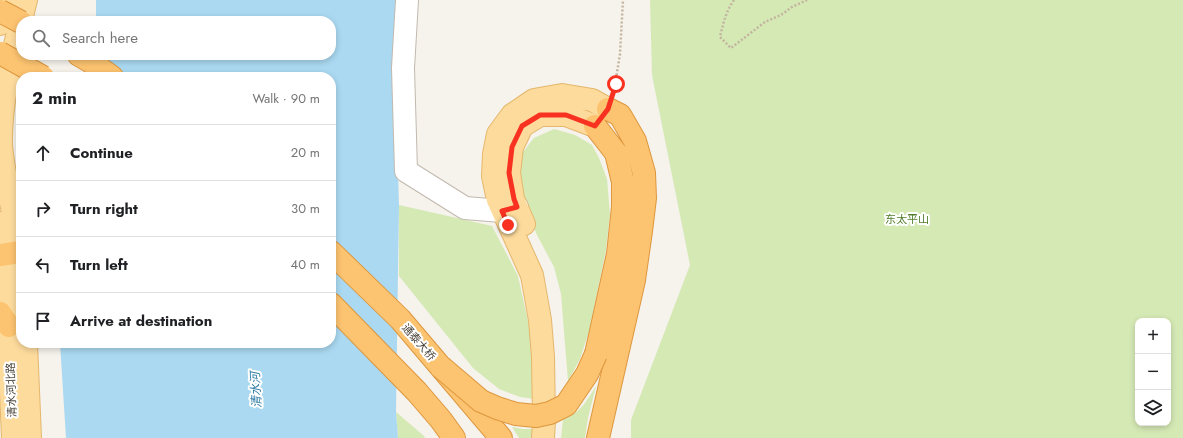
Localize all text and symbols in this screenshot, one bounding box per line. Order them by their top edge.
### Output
search box [16,16,336,60]
icon: search [30,27,52,49]
text: Search here [62,27,138,49]
route start [607,75,625,93]
text: 2 min [32,86,77,110]
text: Walk · 90 m [252,89,320,108]
icon: ahead [32,142,54,164]
text: Continue [70,142,133,164]
text: 20 m [291,143,320,162]
icon: right [32,198,54,220]
text: Turn right [70,198,138,220]
text: 30 m [291,199,320,218]
park label: 东太平山 [885,211,929,227]
route end [499,216,517,234]
icon: left [32,254,54,276]
text: Turn left [70,254,128,276]
text: 40 m [291,255,320,274]
icon: arrive [32,310,54,332]
text: Arrive at destination [70,310,212,332]
map controls [1135,318,1171,426]
button: + [1135,318,1171,354]
street label: 通泰大桥 [399,320,439,364]
button: − [1135,354,1171,390]
street label: 清水河北路 [2,362,20,418]
water label: 清水河 [246,370,266,408]
button: layers [1135,390,1171,426]

